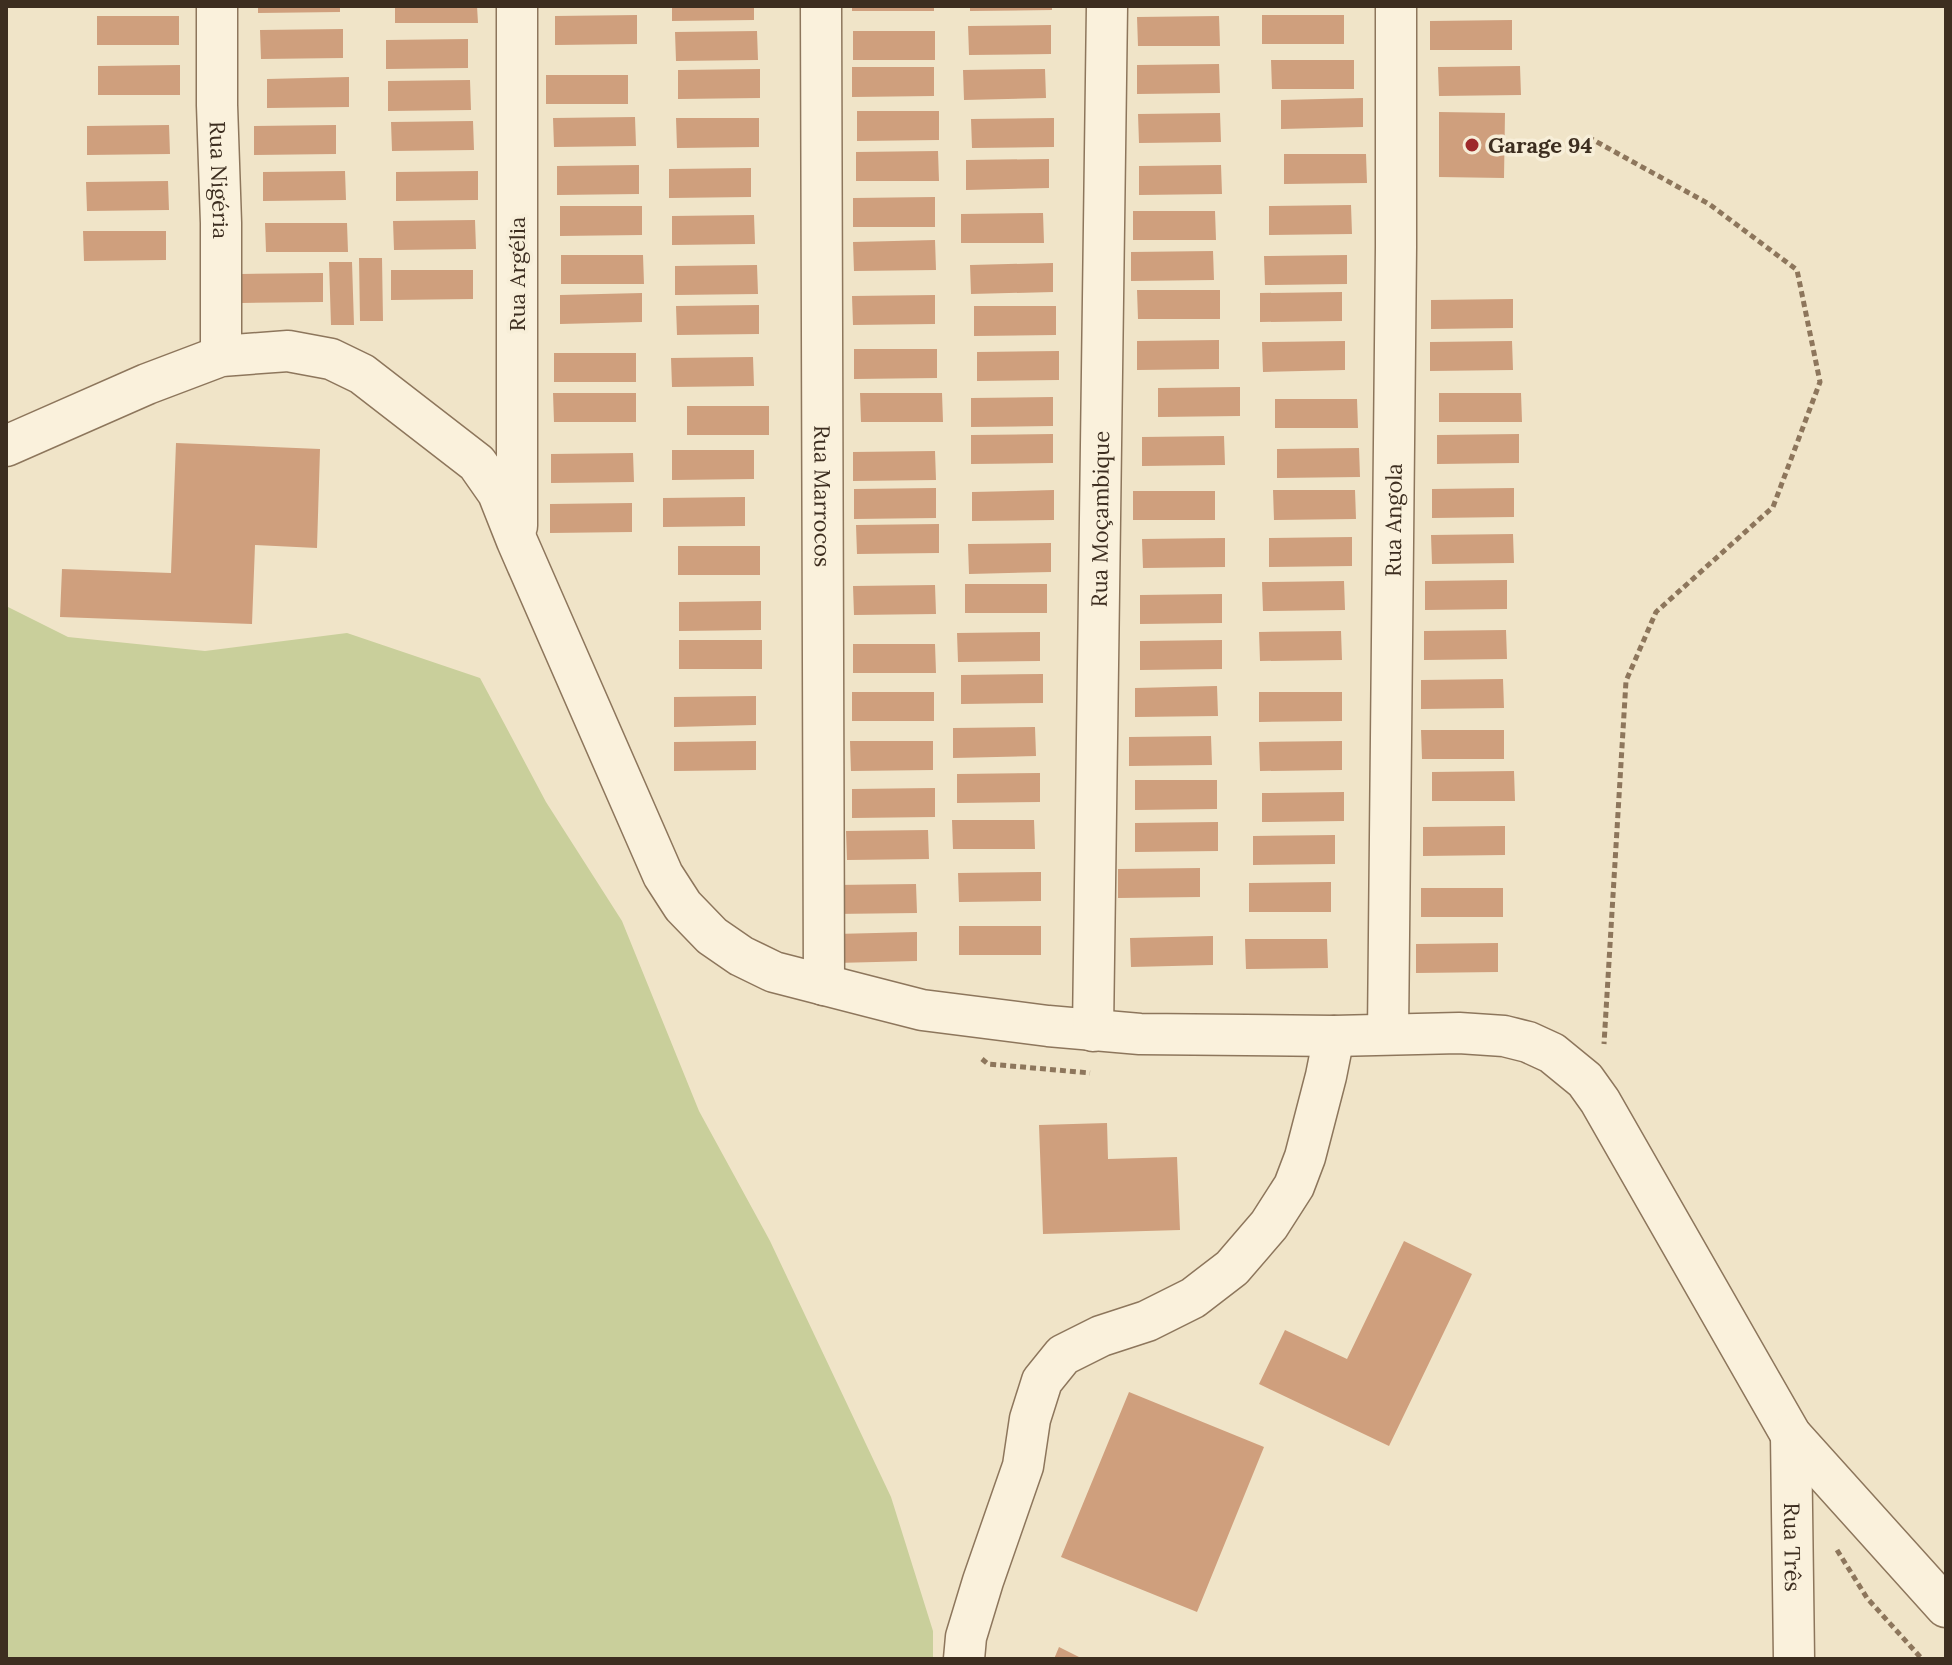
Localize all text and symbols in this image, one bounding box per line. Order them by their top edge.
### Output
street label: Rua Nigéria [204,120,235,239]
place label: Garage 94 [1488,131,1593,159]
marker: Garage 94 [1463,136,1481,154]
street label: Rua Argélia [503,217,531,331]
street label: Rua Marrocos [808,425,837,567]
street label: Rua Moçambique [1085,431,1115,607]
street label: Rua Angola [1379,463,1408,577]
street label: Rua Três [1778,1502,1807,1592]

